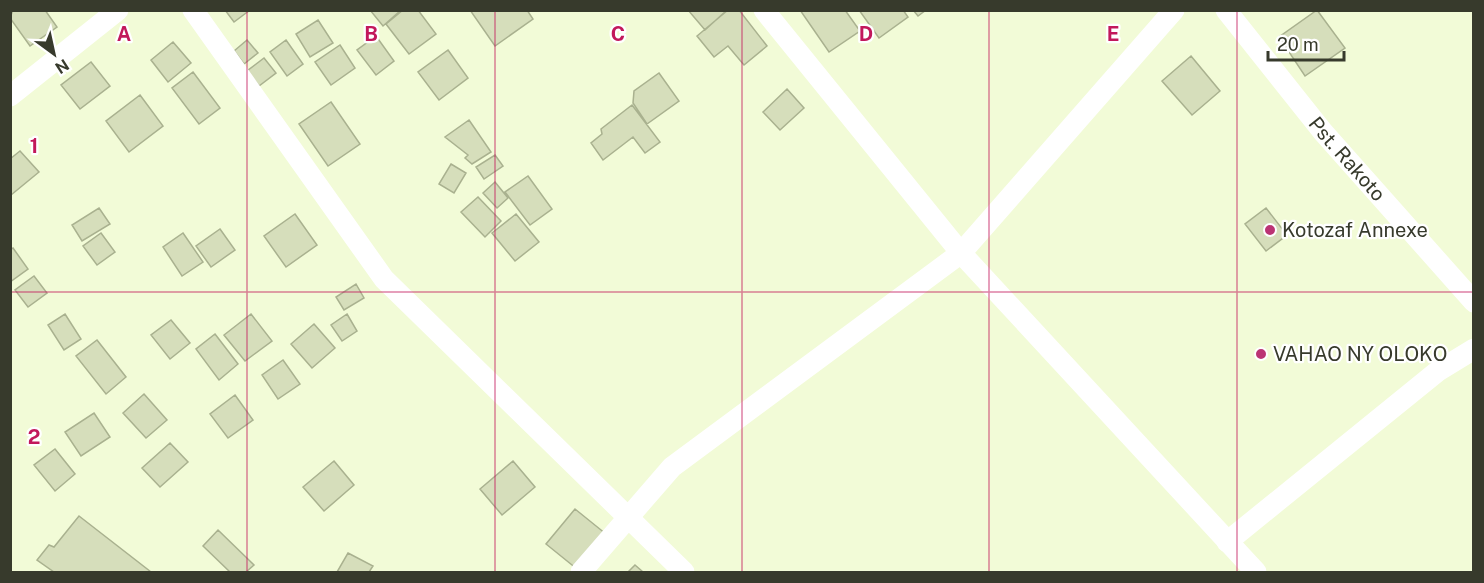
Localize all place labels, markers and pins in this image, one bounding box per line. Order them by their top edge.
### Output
place label: Kotozaf Annexe [1282,218,1428,242]
marker: Kotozaf Annexe [1263,223,1277,237]
place label: VAHAO NY OLOKO [1273,342,1447,366]
marker: VAHAO NY OLOKO [1254,347,1268,361]

